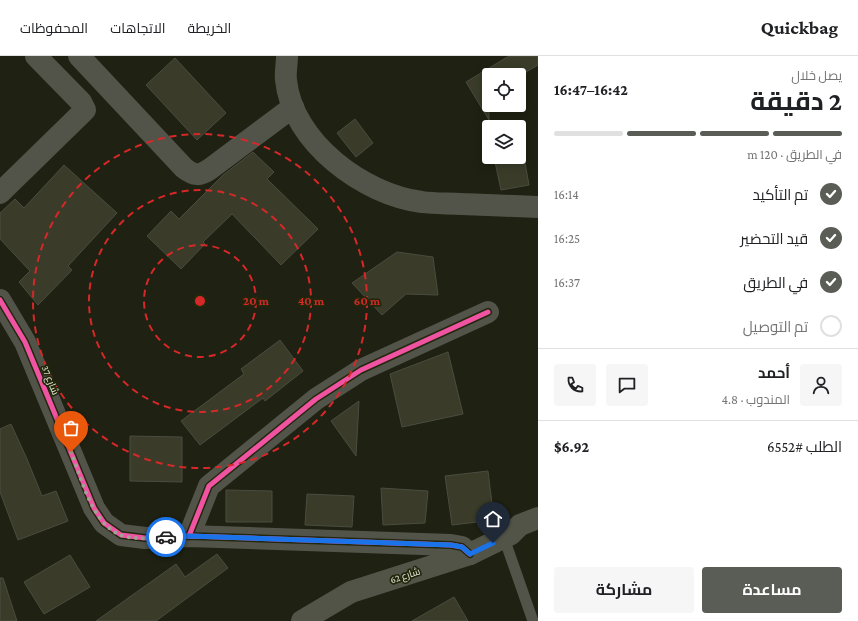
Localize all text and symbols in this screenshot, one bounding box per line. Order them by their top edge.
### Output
text: Quickbag [761,17,838,38]
text: المحفوظات [20,20,88,36]
text: الاتجاهات [110,20,166,36]
text: الخريطة [188,20,231,36]
map controls [482,68,526,164]
button: locate [482,68,526,112]
text: يصل خلال [791,68,842,83]
text: 16:42–16:47 [554,82,628,98]
text: 2 دقيقة [750,87,842,116]
button: layers [482,120,526,164]
text: في الطريق · 120 m [747,147,842,162]
icon: check [820,183,842,205]
text: 16:14 [554,187,579,202]
text: تم التأكيد [752,187,808,203]
icon: check [820,227,842,249]
text: 16:25 [554,231,580,246]
text: قيد التحضير [740,231,808,247]
icon: check [820,271,842,293]
text: 16:37 [554,275,580,290]
text: في الطريق [743,275,808,291]
centre of rings [193,294,207,308]
text: 20 m [243,294,270,308]
text: 40 m [298,294,325,308]
text: 60 m [354,294,381,308]
text: تم التوصيل [743,319,808,335]
street label: شارع 37 [39,364,61,397]
button: phone [554,364,596,406]
button: chat [606,364,648,406]
button: person [800,364,842,406]
text: أحمد [758,365,790,381]
text: المندوب · 4.8 [721,392,790,407]
pin [54,411,88,452]
icon: bag [60,417,82,439]
text: $6.92 [554,439,589,455]
text: الطلب #6552 [767,439,842,455]
pin [476,502,510,543]
icon: home [482,508,504,530]
courier [146,517,186,557]
icon: car [155,526,177,548]
street label: شارع 62 [389,565,422,586]
button: مشاركة [554,567,694,613]
button: مساعدة [702,567,842,613]

